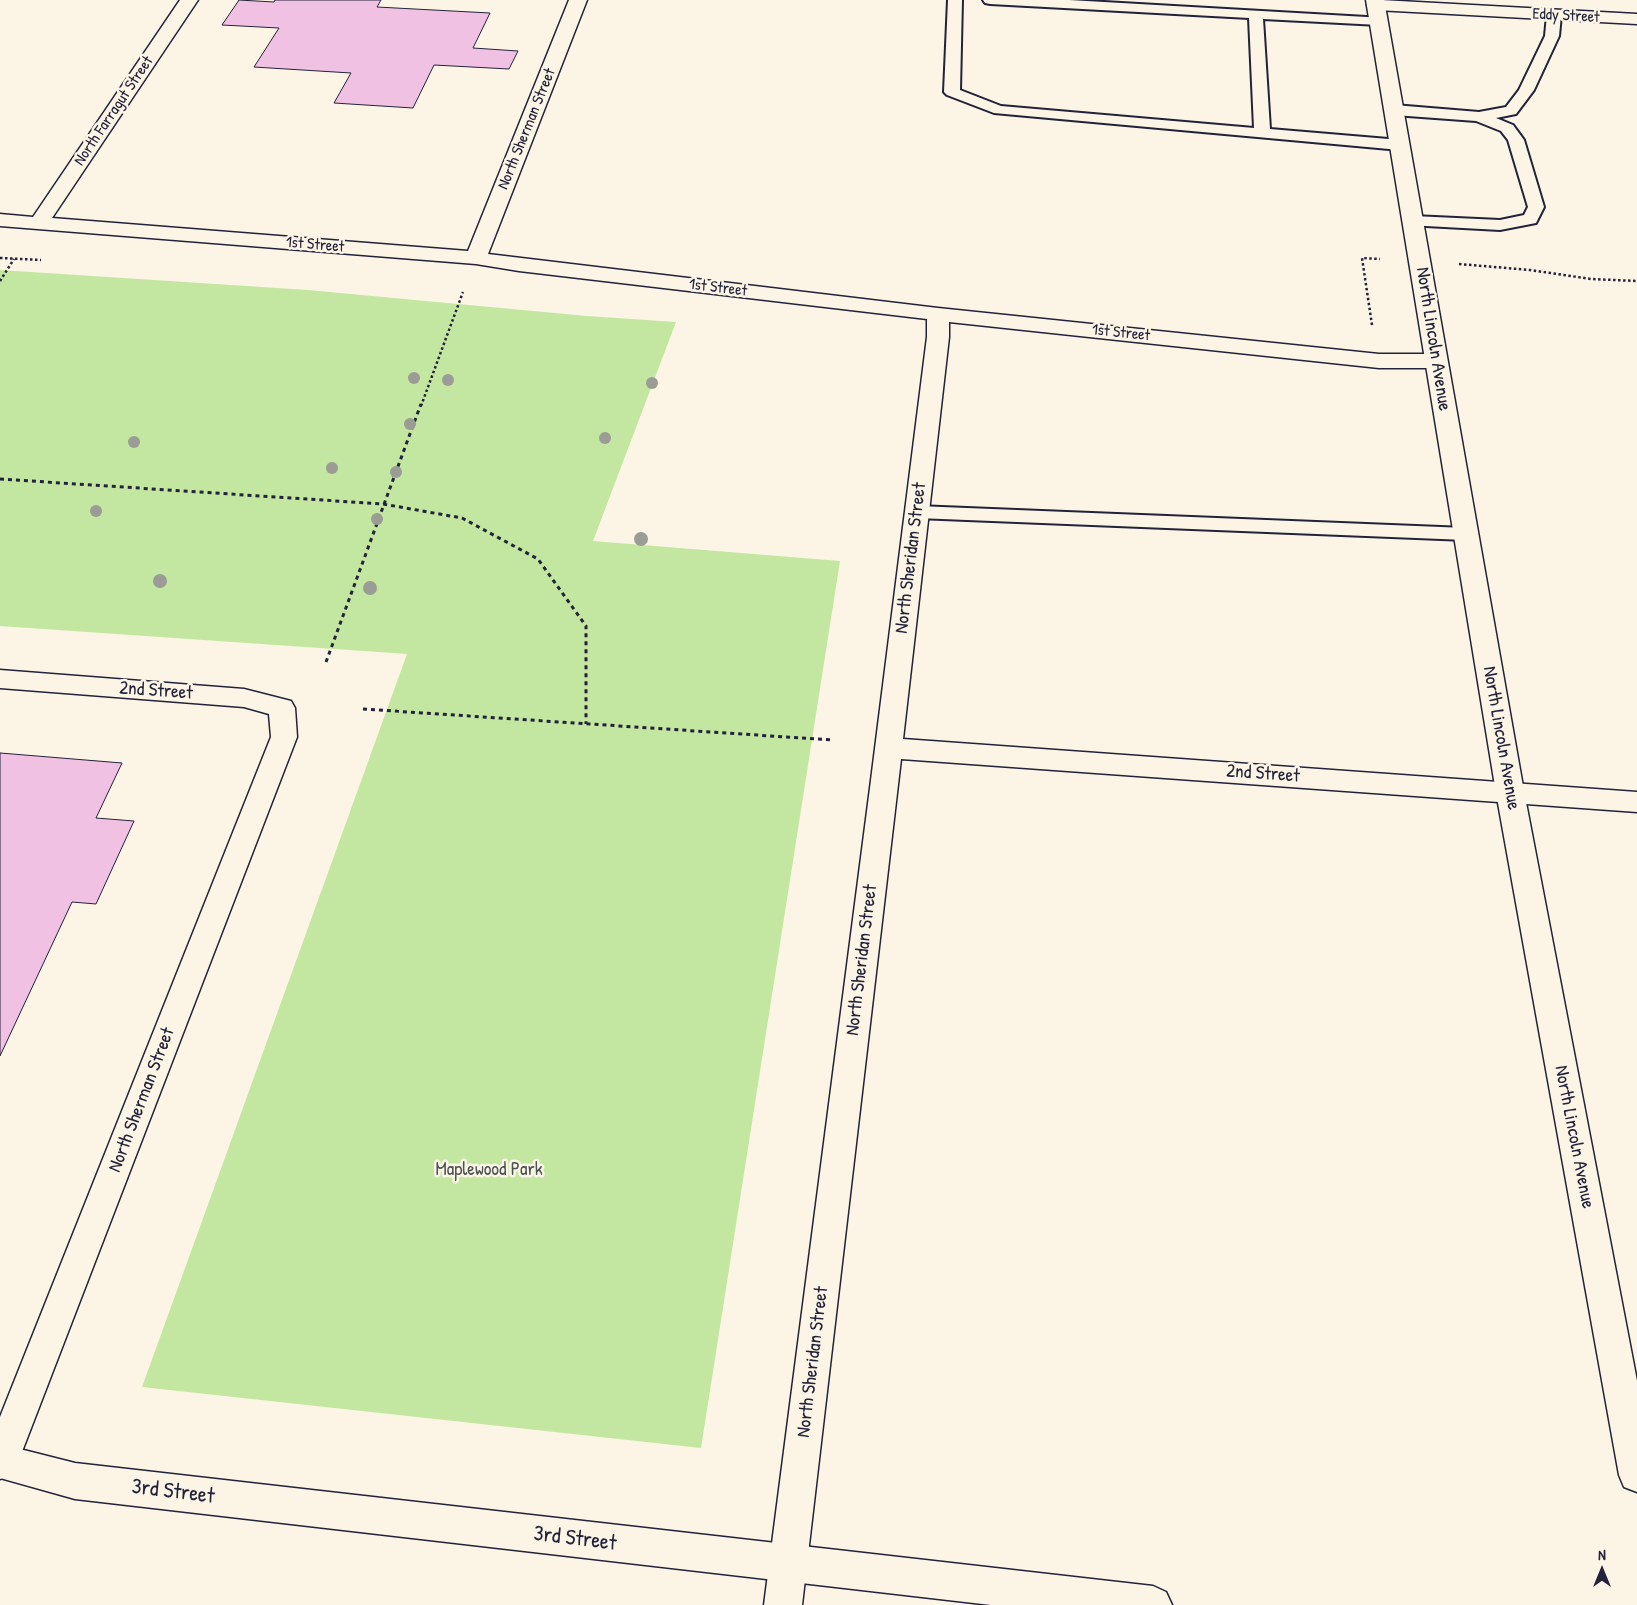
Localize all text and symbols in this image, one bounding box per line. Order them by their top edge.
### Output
street label: Eddy Street [1532,5,1600,27]
street label: North Farragut Street [70,53,158,169]
street label: North Sherman Street [494,66,560,192]
street label: 1st Street [285,233,345,257]
street label: North Lincoln Avenue [1410,266,1456,412]
street label: 1st Street [688,275,748,301]
street label: 1st Street [1091,320,1151,346]
street label: North Sheridan Street [890,481,932,635]
street label: North Lincoln Avenue [1477,665,1525,811]
street label: 2nd Street [119,677,193,705]
street label: 2nd Street [1226,760,1300,788]
street label: North Sheridan Street [841,883,883,1037]
street label: North Sherman Street [104,1024,180,1176]
street label: North Lincoln Avenue [1549,1064,1599,1210]
park label: Maplewood Park [435,1159,543,1181]
street label: North Sheridan Street [792,1285,834,1439]
street label: 3rd Street [130,1474,216,1510]
street label: 3rd Street [532,1521,618,1557]
north arrow [1577,1545,1627,1595]
text: N [1598,1545,1606,1564]

